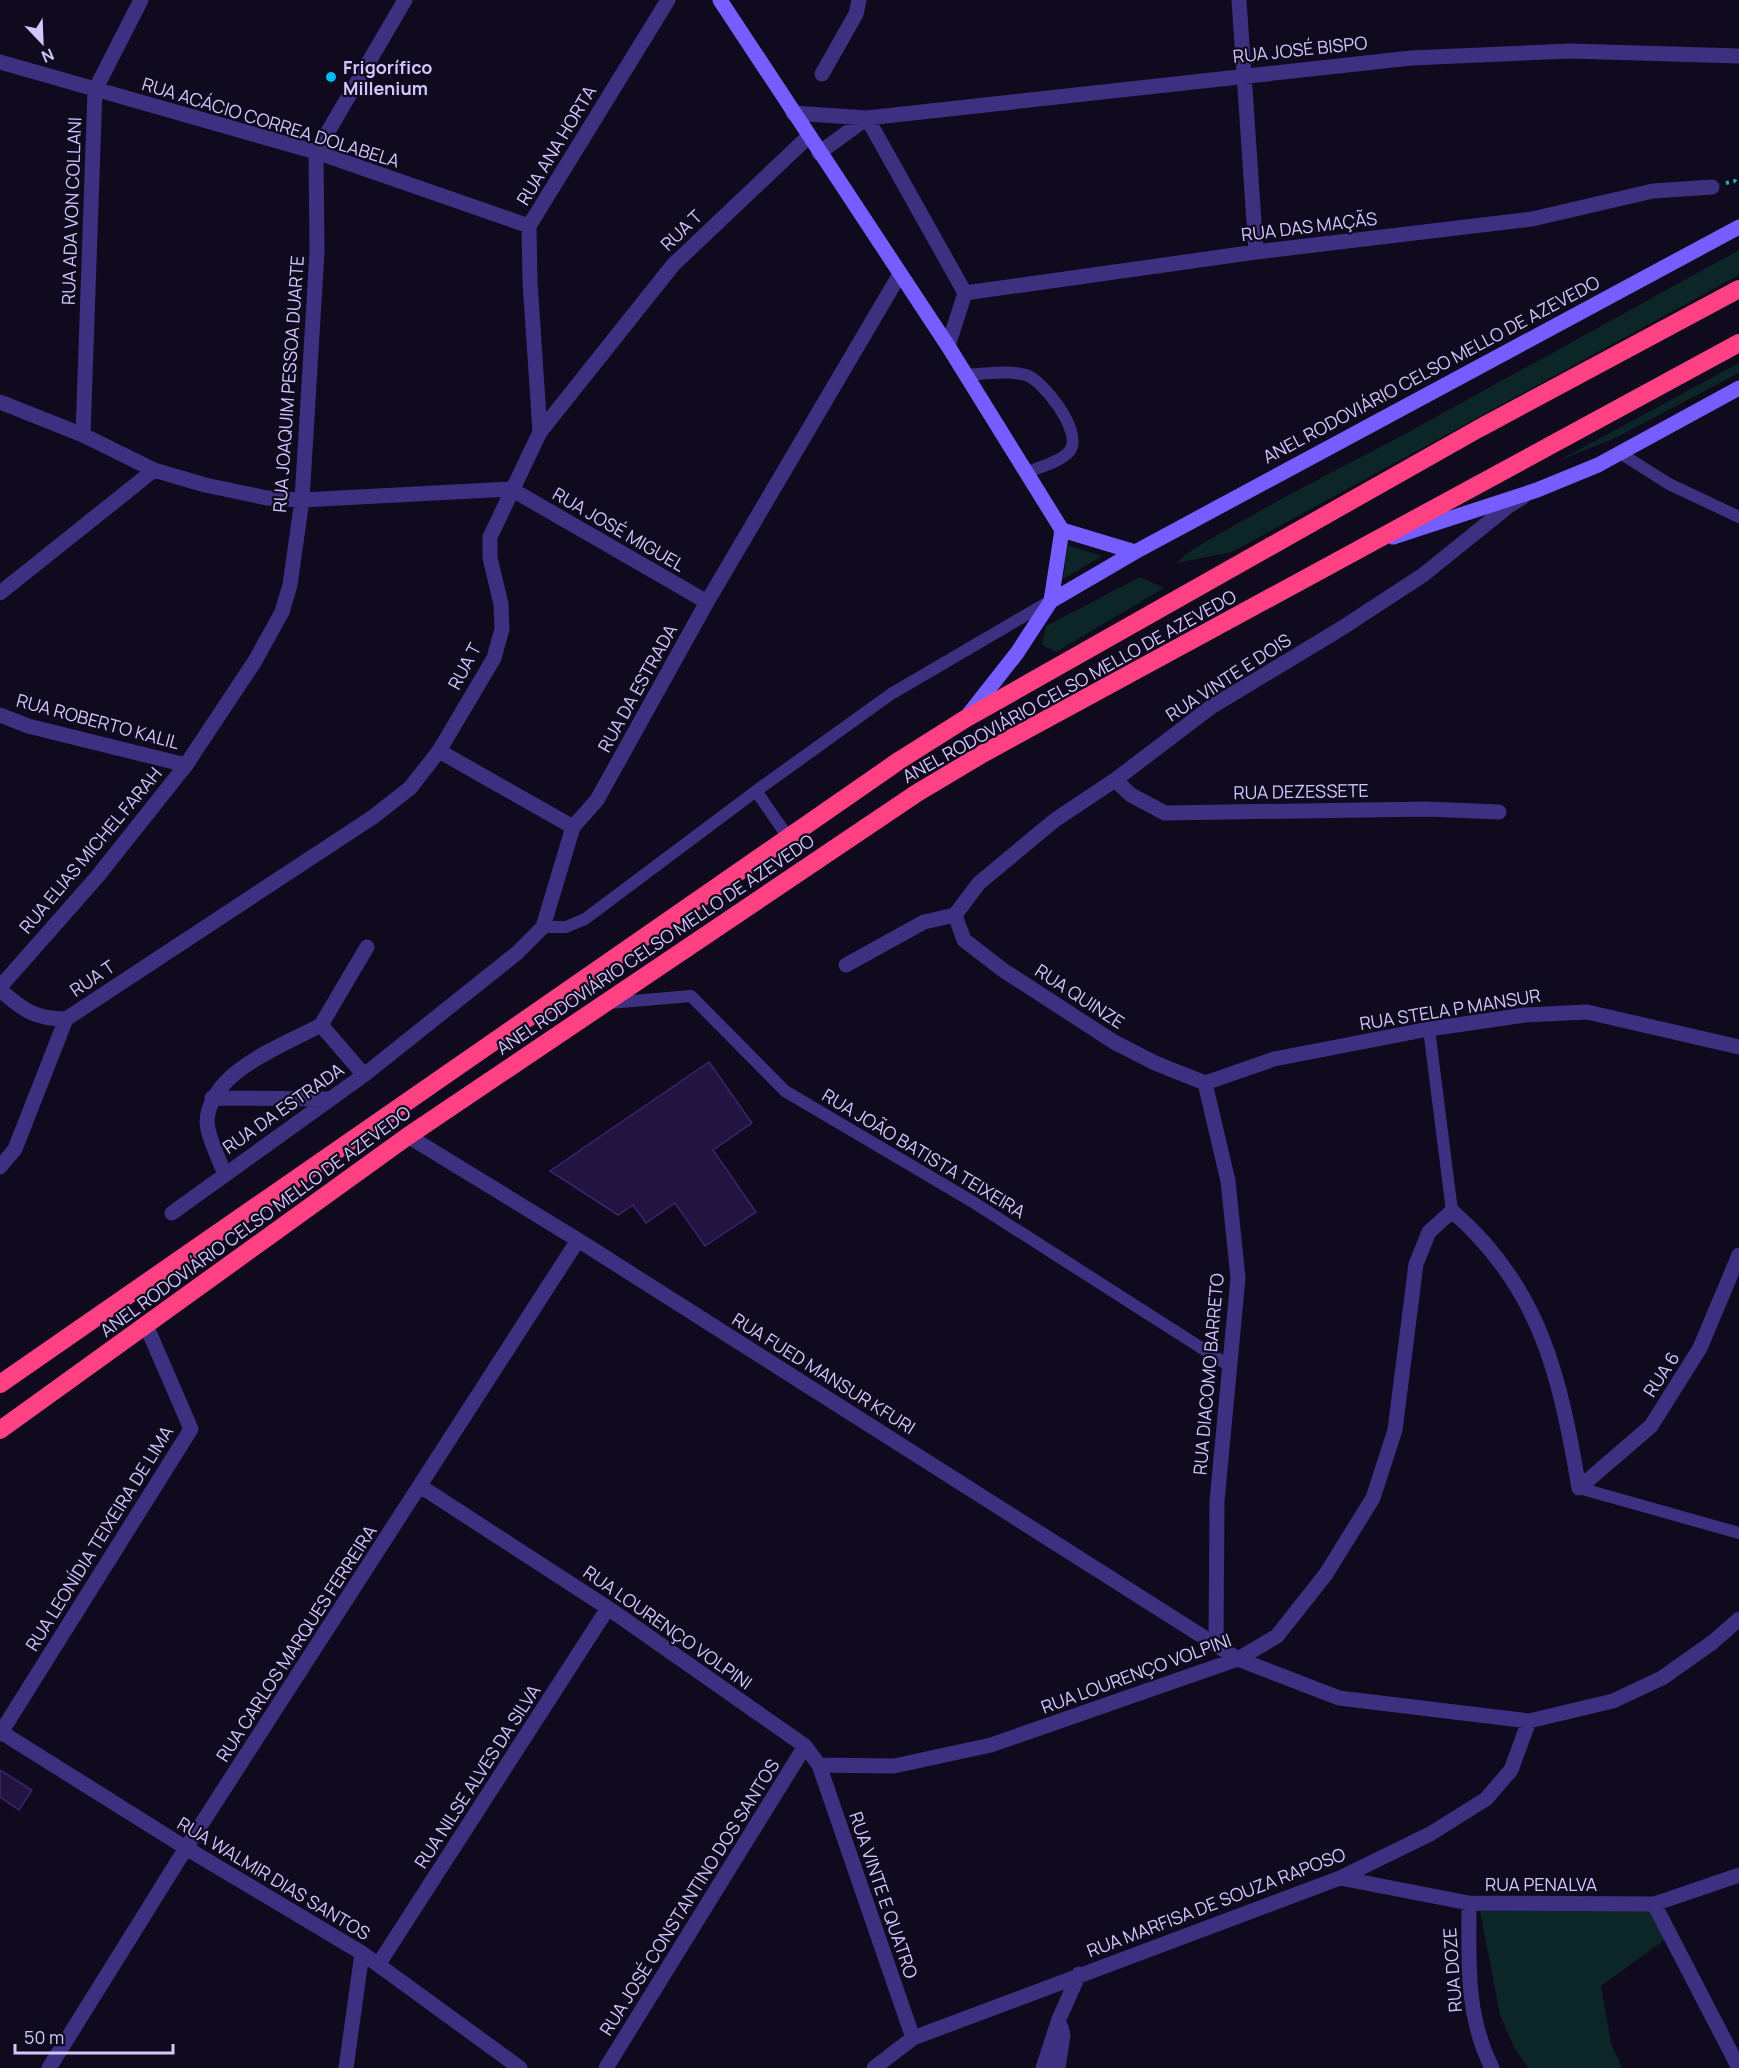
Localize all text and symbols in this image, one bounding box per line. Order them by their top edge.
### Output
north arrow [12,12,72,72]
street label: RUA JOSÉ BISPO [1232,30,1368,68]
text: N [38,43,57,68]
place label: Frigorífico Millenium [343,55,432,100]
marker: Frigorífico Millenium [324,70,338,84]
street label: RUA ACÁCIO CORREA DOLABELA [139,71,403,173]
street label: RUA ANA HORTA [511,80,602,209]
street label: RUA ADA VON COLLANI [56,117,86,305]
street label: RUA T [655,204,707,256]
street label: RUA DAS MAÇÃS [1240,206,1378,246]
street label: RUA JOAQUIM PESSOA DUARTE [267,255,309,513]
street label: ANEL RODOVIÁRIO CELSO MELLO DE AZEVEDO [1258,270,1604,468]
street label: RUA JOSÉ MIGUEL [549,481,689,577]
street label: ANEL RODOVIÁRIO CELSO MELLO DE AZEVEDO [898,584,1240,788]
street label: RUA DA ESTRADA [592,619,682,756]
street label: RUA VINTE E DOIS [1161,628,1295,726]
street label: RUA T [442,638,486,693]
street label: RUA ROBERTO KALIL [14,688,182,754]
street label: RUA ELIAS MICHEL FARAH [13,762,167,938]
street label: RUA DEZESSETE [1233,778,1369,804]
street label: ANEL RODOVIÁRIO CELSO MELLO DE AZEVEDO [491,828,819,1060]
street label: RUA T [65,954,119,1002]
street label: RUA QUINZE [1031,958,1129,1034]
street label: RUA STELA P MANSUR [1358,983,1542,1035]
street label: RUA DA ESTRADA [218,1057,349,1159]
street label: RUA JOÃO BATISTA TEIXEIRA [818,1083,1031,1224]
street label: ANEL RODOVIÁRIO CELSO MELLO DE AZEVEDO [95,1100,415,1342]
street label: RUA DIACOMO BARRETO [1187,1272,1229,1476]
street label: RUA FUED MANSUR KFURI [728,1307,920,1439]
street label: RUA 6 [1637,1347,1685,1401]
street label: RUA LEONÍDIA TEIXEIRA DE LIMA [20,1420,179,1655]
street label: RUA CARLOS MARQUES FERREIRA [210,1520,382,1766]
street label: RUA LOURENÇO VOLPINI [579,1560,757,1694]
street label: RUA LOURENÇO VOLPINI [1038,1627,1234,1719]
street label: RUA NILSE ALVES DA SILVA [409,1679,546,1872]
street label: RUA JOSÉ CONSTANTINO DOS SANTOS [594,1754,784,2040]
street label: RUA VINTE E QUATRO [844,1808,924,1982]
street label: RUA WALMIR DIAS SANTOS [173,1811,375,1945]
street label: RUA MARFISA DE SOUZA RAPOSO [1083,1841,1349,1963]
street label: RUA PENALVA [1485,1872,1598,1896]
street label: RUA DOZE [1437,1927,1467,2013]
scale bar [15,2017,172,2055]
text: 50 m [24,2025,64,2049]

